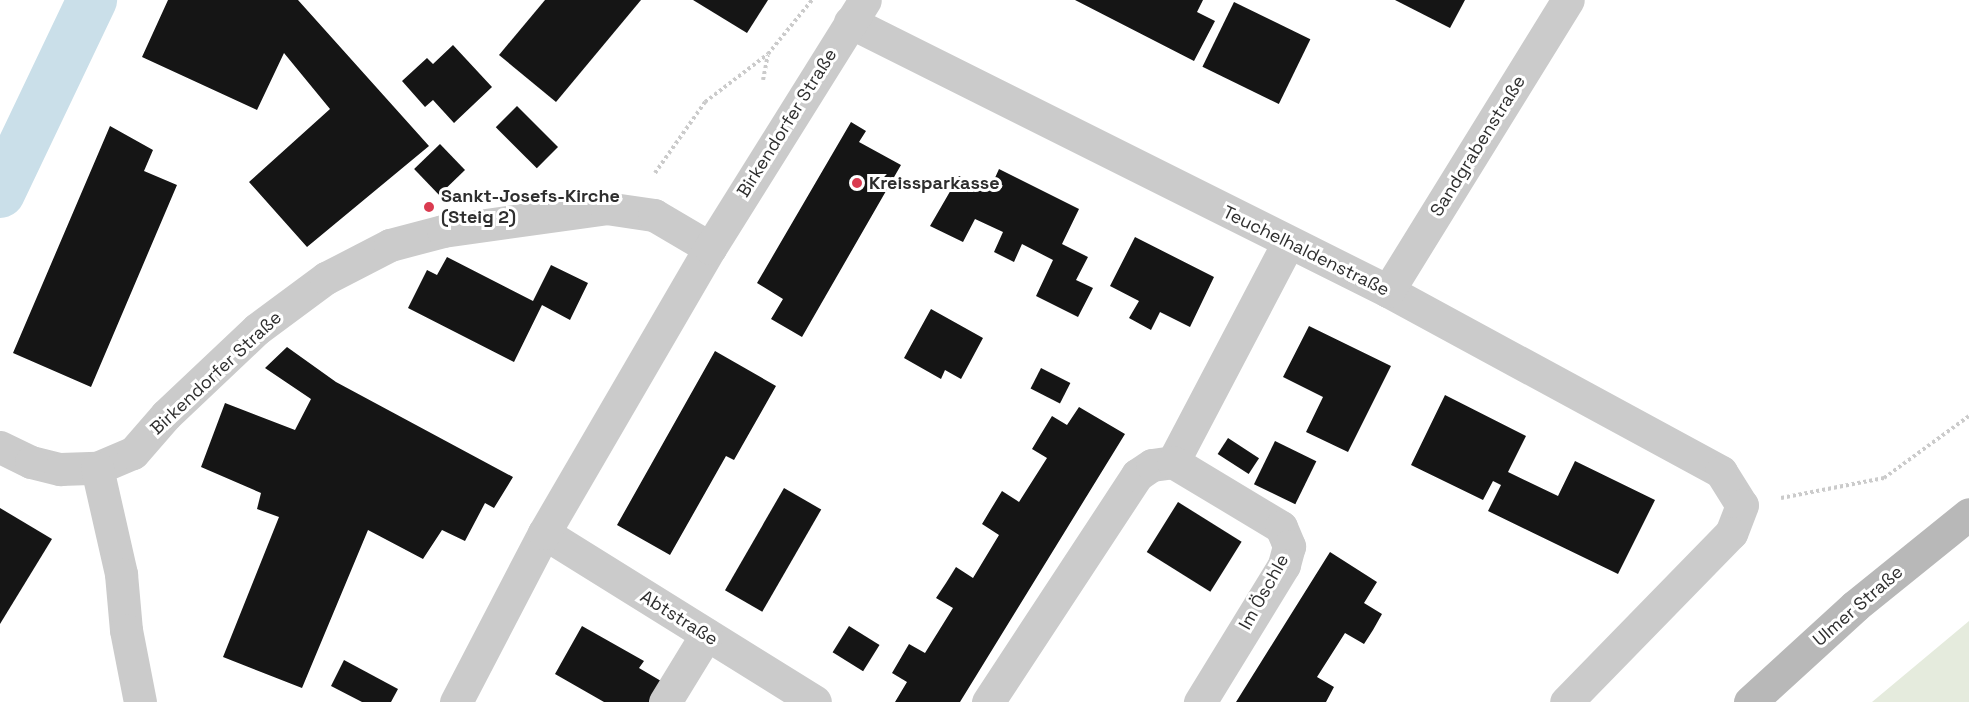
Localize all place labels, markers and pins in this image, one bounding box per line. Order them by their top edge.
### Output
place label: Kreissparkasse [869,172,1000,194]
marker: Kreissparkasse [850,176,864,190]
place label: Sankt-Josefs-Kirche (Steig 2) [441,186,620,228]
marker: Sankt-Josefs-Kirche (Steig 2) [422,200,436,214]

